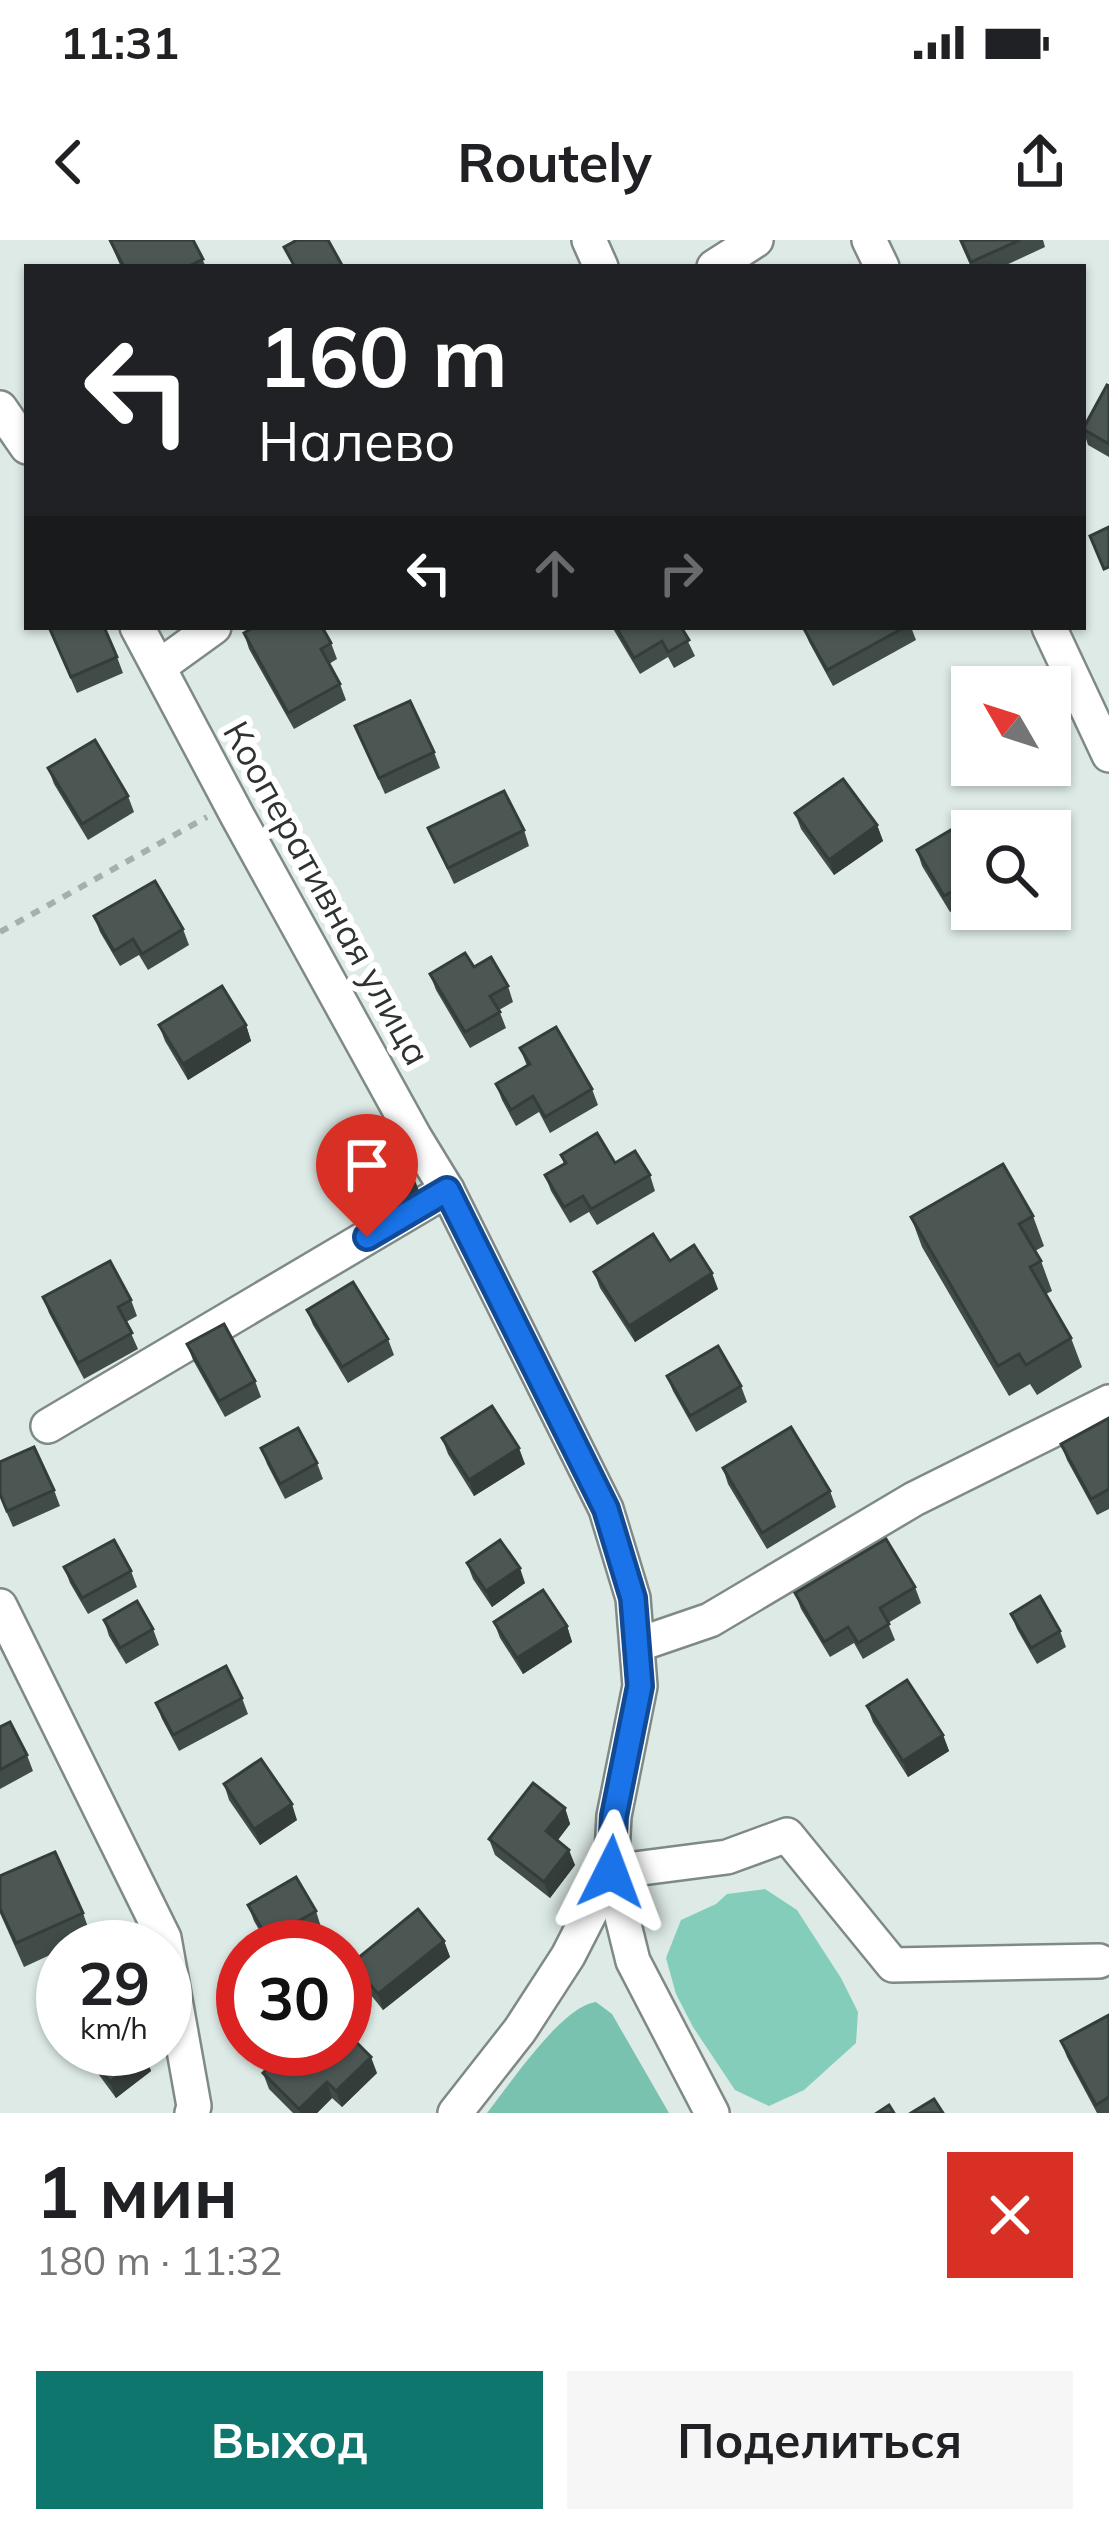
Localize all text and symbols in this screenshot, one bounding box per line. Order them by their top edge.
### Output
text: 11:31 [60,14,179,70]
text: Routely [457,128,652,196]
icon: back [36,129,102,195]
icon: share [1007,129,1073,195]
text: 160 m [258,303,508,408]
icon: left [60,312,216,468]
text: Налево [258,407,455,475]
icon: left [396,540,462,606]
icon: ahead [522,540,588,606]
icon: right [648,540,714,606]
north arrow [951,666,1071,786]
map controls [951,666,1071,930]
street label: Кооперативная улица [214,713,441,1072]
button: search [951,810,1071,930]
pin [316,1114,418,1237]
icon: arrive [334,1132,400,1198]
position arrow [548,1809,674,1935]
speed limit sign: 30 [216,1920,372,2076]
text: 29 [78,1945,150,2020]
text: km/h [80,2009,148,2047]
text: 1 мин [36,2146,238,2236]
button: close [947,2152,1073,2278]
text: 180 m · 11:32 [36,2236,282,2285]
button: Выход [36,2371,543,2509]
button: Поделиться [567,2371,1073,2509]

